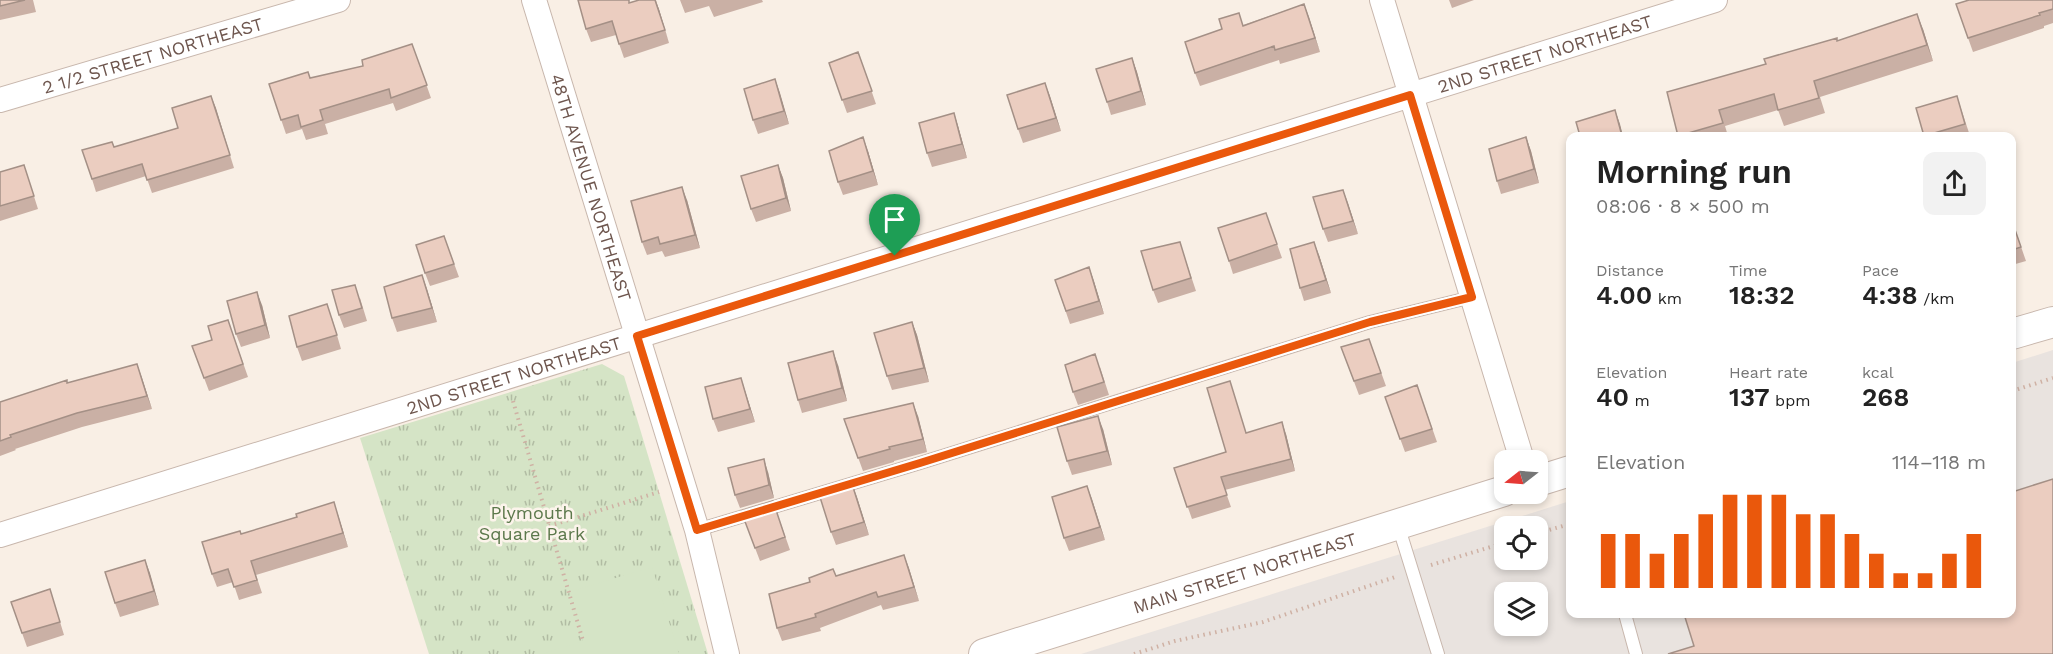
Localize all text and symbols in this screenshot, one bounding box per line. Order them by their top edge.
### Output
street label: 2ND STREET NORTHEAST [1435,10,1655,96]
street label: 2 1/2 STREET NORTHEAST [40,12,265,97]
street label: 48TH AVENUE NORTHEAST [547,71,636,304]
text: Morning run [1596,152,1792,191]
button: share [1923,152,1986,215]
pin [869,194,920,256]
text: 08:06 · 8 × 500 m [1596,194,1770,218]
icon: arrive [878,203,911,236]
text: Distance [1596,261,1664,280]
text: Time [1729,261,1767,280]
text: Pace [1862,261,1899,280]
text: 4.00 [1596,280,1652,310]
text: 18:32 [1729,280,1795,310]
text: 4:38 [1862,280,1918,310]
text: km [1652,289,1682,308]
text: /km [1918,289,1955,308]
street label: 2ND STREET NORTHEAST [404,331,624,418]
text: Elevation [1596,363,1667,382]
text: Heart rate [1729,363,1808,382]
text: kcal [1862,363,1894,382]
text: 40 [1596,382,1629,412]
text: 137 [1729,382,1770,412]
text: 268 [1862,382,1910,412]
text: m [1629,391,1650,410]
text: bpm [1770,391,1810,410]
north arrow [1494,450,1548,504]
map controls [1494,450,1548,636]
text: Elevation [1596,450,1685,474]
text: 114–118 m [1892,450,1986,474]
park label: Plymouth Square Park [479,502,585,544]
button: locate [1494,516,1548,570]
street label: MAIN STREET NORTHEAST [1130,527,1359,617]
button: layers [1494,582,1548,636]

